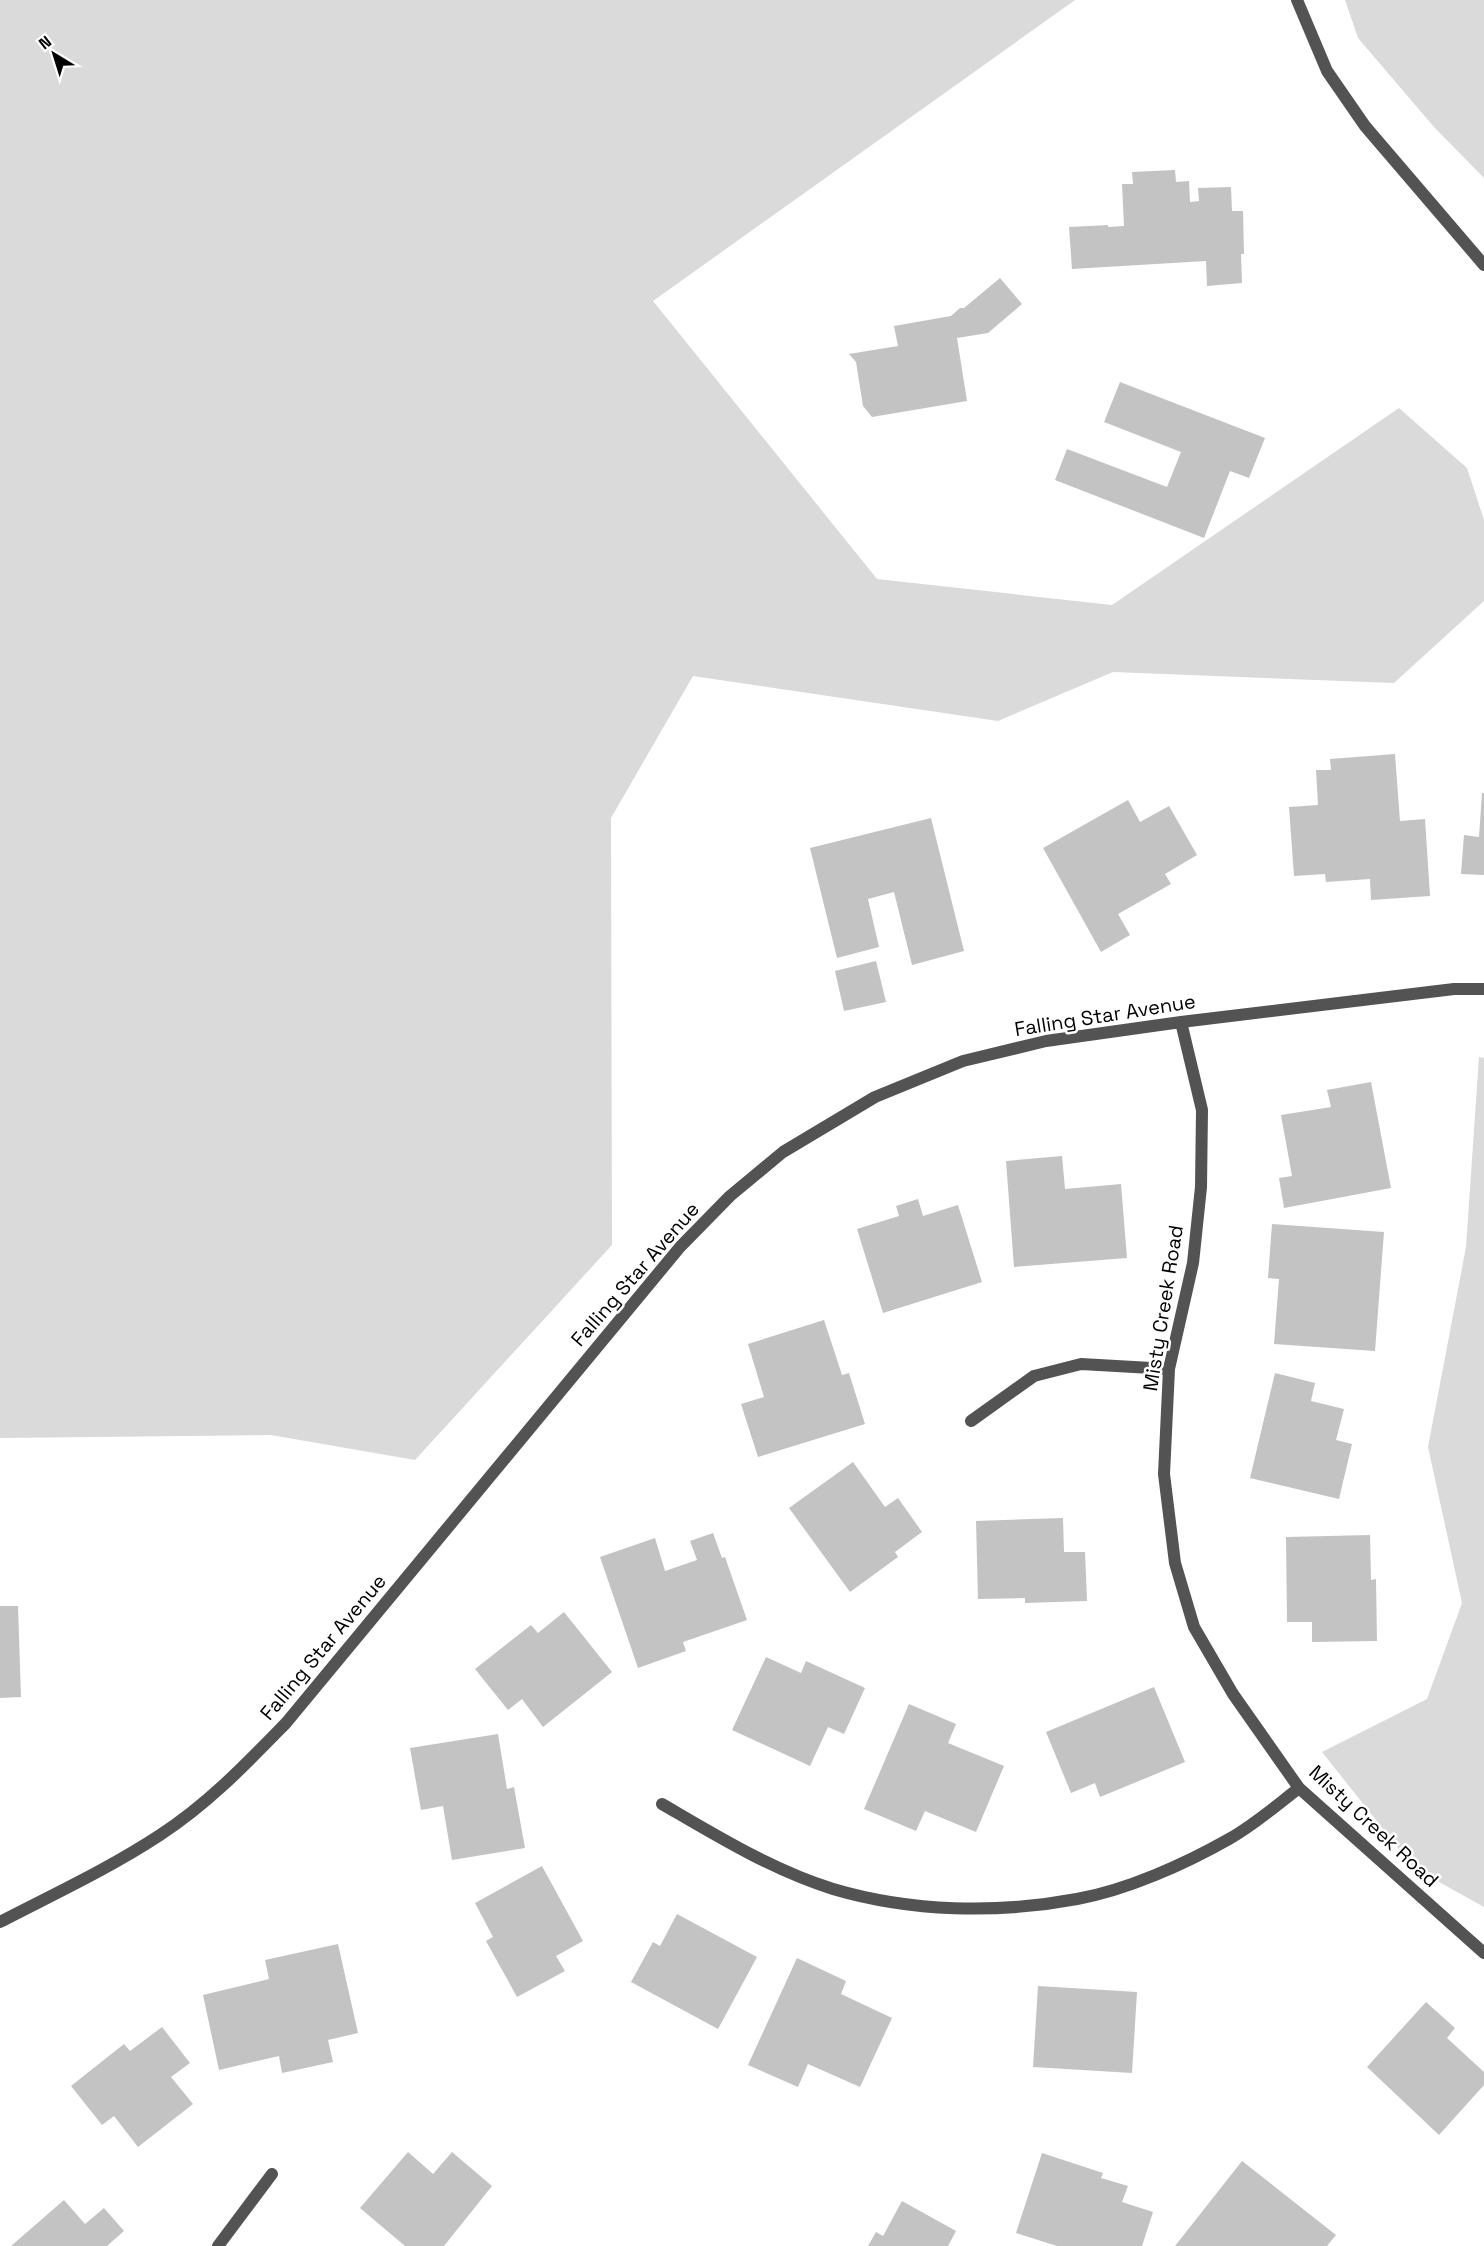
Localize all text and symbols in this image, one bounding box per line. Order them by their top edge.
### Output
north arrow [24,24,84,84]
text: N [34,31,56,54]
street label: Falling Star Avenue [1013,988,1197,1042]
street label: Falling Star Avenue [565,1196,705,1352]
street label: Misty Creek Road [1137,1223,1189,1393]
street label: Falling Star Avenue [254,1569,392,1725]
street label: Misty Creek Road [1304,1759,1444,1893]

